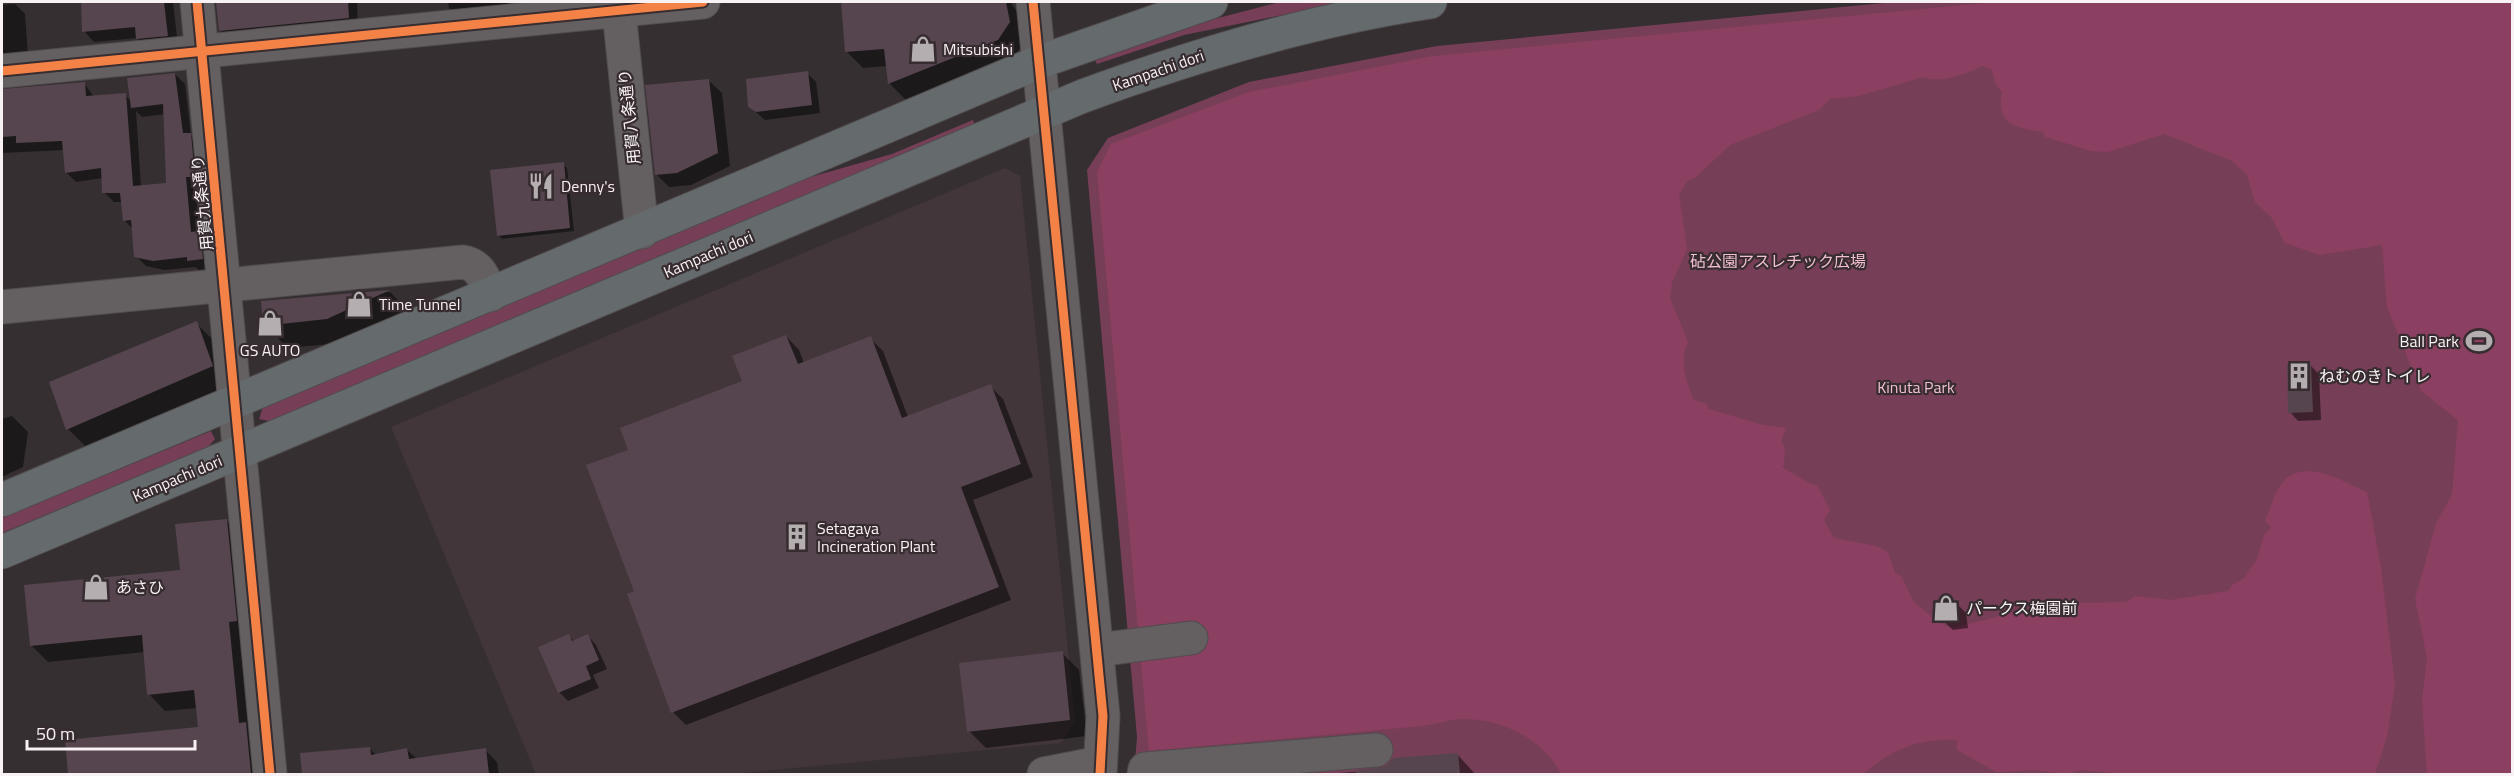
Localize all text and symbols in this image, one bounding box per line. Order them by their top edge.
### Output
shop icon: Mitsubishi [908,34,938,64]
place label: Mitsubishi [943,37,1013,61]
street label: Kampachi dori [1109,43,1207,97]
street label: 用賀八条通り [612,68,646,166]
street label: 用賀九条通り [185,154,219,252]
restaurant icon: Denny's [526,171,556,201]
place label: Denny's [561,174,615,198]
street label: Kampachi dori [659,224,757,284]
park label: 砧公園アスレチック広場 [1690,249,1866,273]
shop icon: Time Tunnel [344,289,374,319]
place label: Time Tunnel [379,292,460,316]
shop icon: GS AUTO [255,308,285,338]
sports icon: Ball Park [2464,326,2494,356]
place label: Ball Park [2400,329,2459,353]
place label: GS AUTO [240,338,300,362]
building icon: ねむのきトイレ [2284,361,2314,391]
place label: ねむのきトイレ [2319,364,2431,388]
park label: Kinuta Park [1877,375,1955,399]
street label: Kampachi dori [128,448,226,508]
place label: Setagaya Incineration Plant [817,516,936,558]
building icon: Setagaya Incineration Plant [782,522,812,552]
shop icon: あさひ [81,572,111,602]
place label: あさひ [116,575,164,599]
shop icon: パークス梅園前 [1931,593,1961,623]
place label: パークス梅園前 [1966,596,2078,620]
scale bar [27,713,195,751]
text: 50 m [36,720,75,747]

